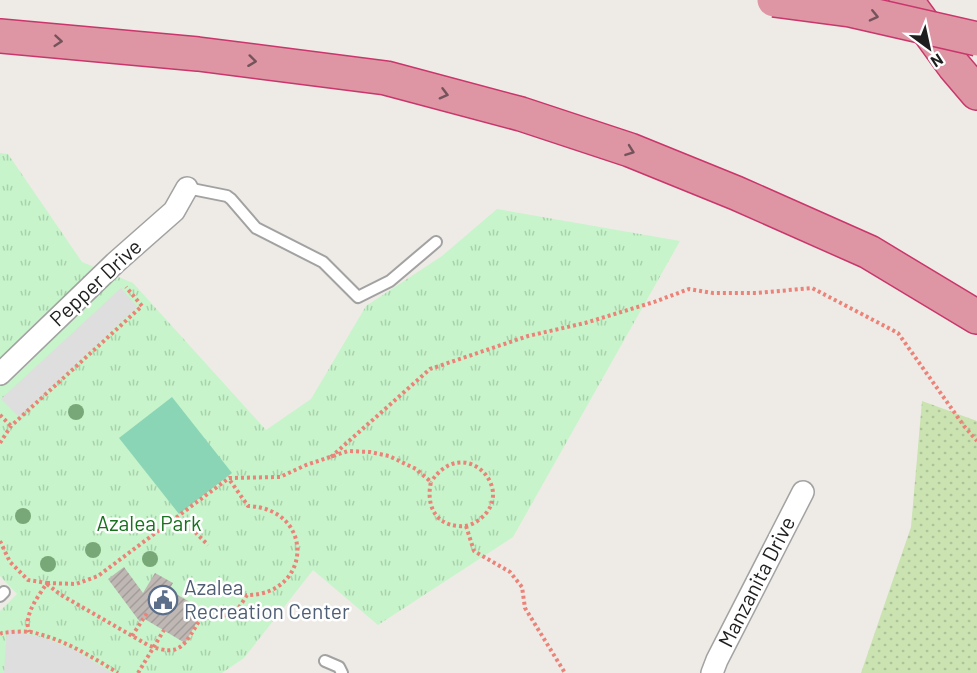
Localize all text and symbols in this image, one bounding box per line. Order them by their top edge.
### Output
one-way arrow [868,8,878,21]
north arrow [899,18,959,78]
one-way arrow [54,34,63,47]
text: N [928,50,947,72]
one-way arrow [248,54,257,67]
one-way arrow [438,87,449,99]
one-way arrow [624,144,635,156]
street label: Pepper Drive [44,233,146,331]
park label: Azalea Park [97,510,201,535]
street label: Manzanita Drive [712,512,799,651]
place label: Azalea Recreation Center [184,574,350,623]
public building icon: Azalea Recreation Center [147,584,179,616]

